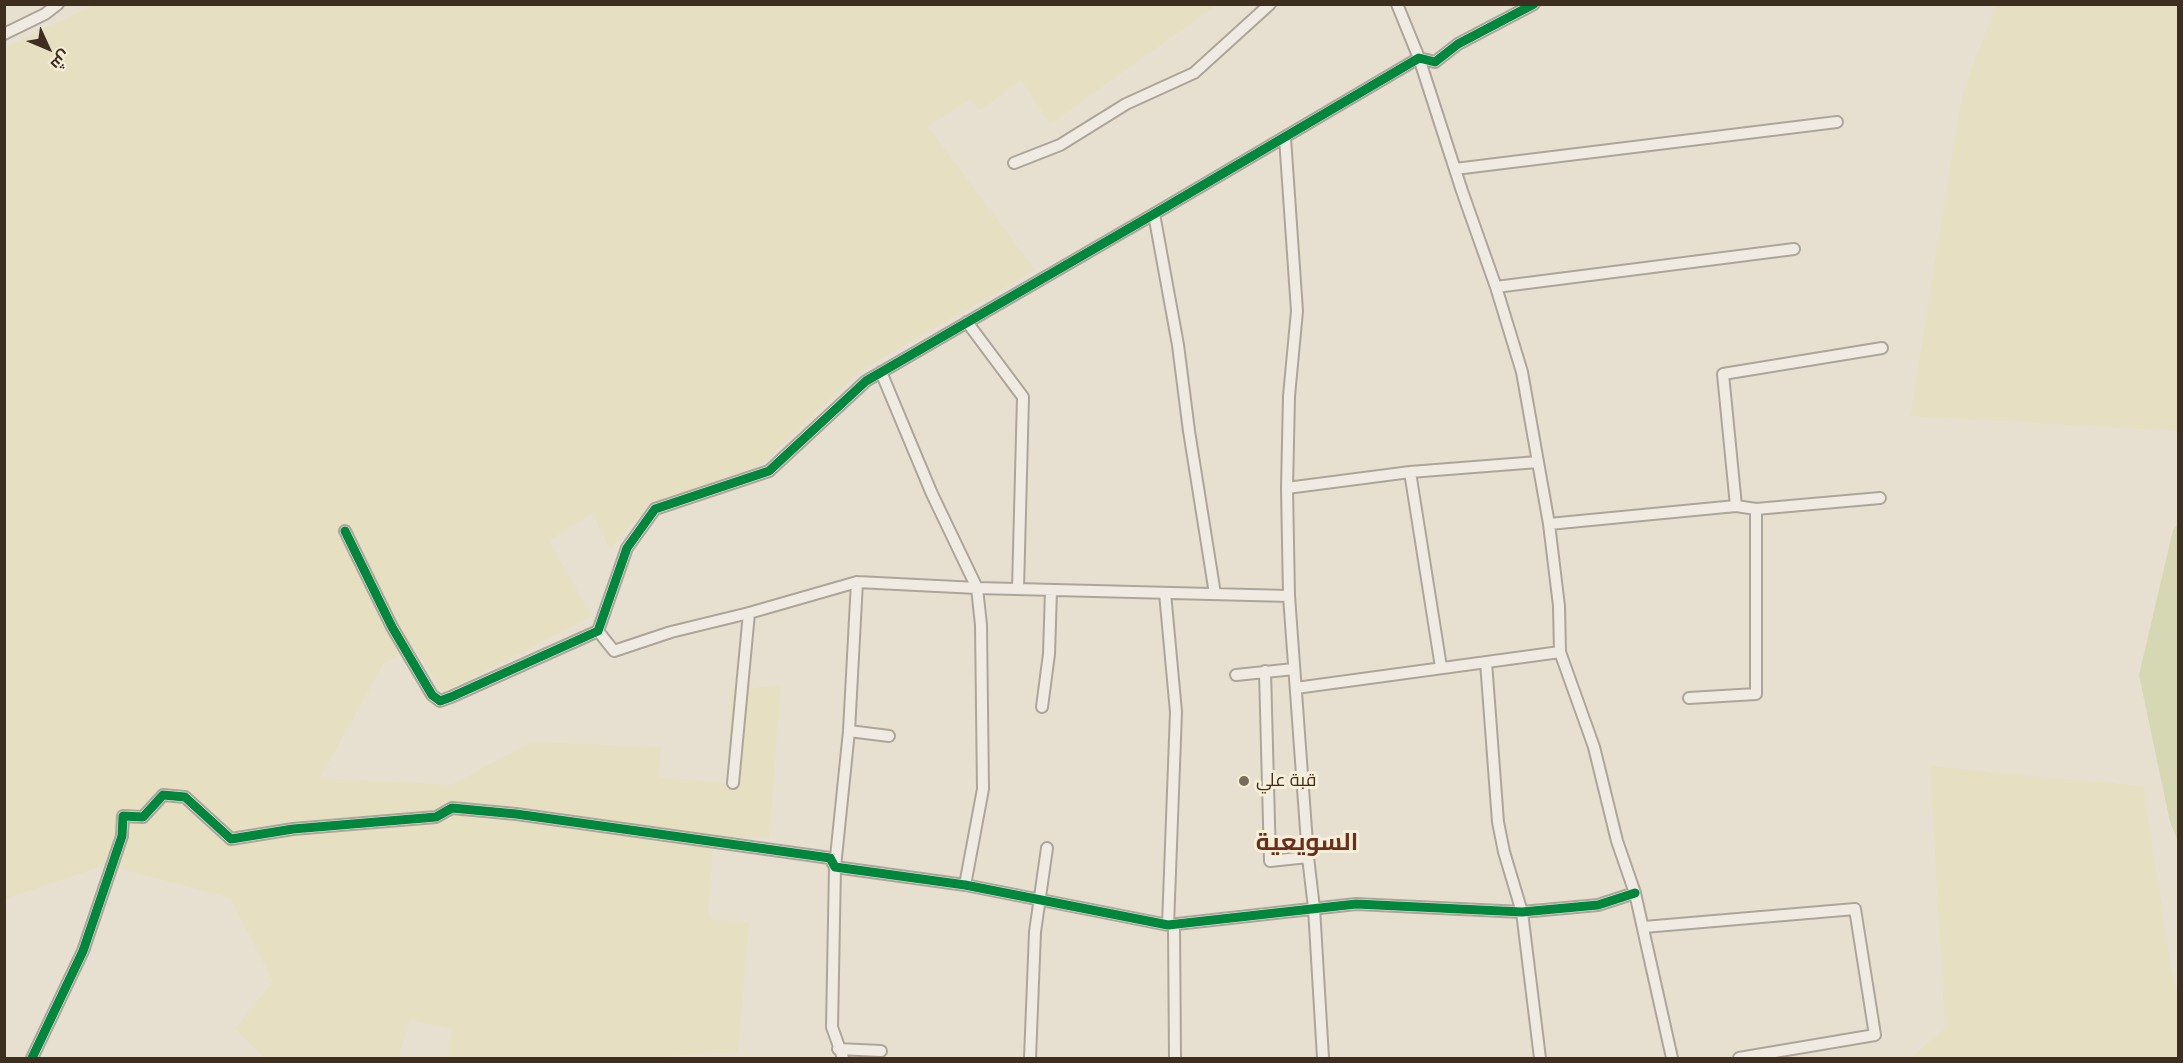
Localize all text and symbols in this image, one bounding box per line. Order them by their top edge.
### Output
north arrow [18,18,78,78]
text: ش [47,46,75,75]
place label: قبة علي [1256,770,1316,792]
marker: قبة علي [1237,774,1251,788]
district label: السويعية [1256,829,1358,857]

